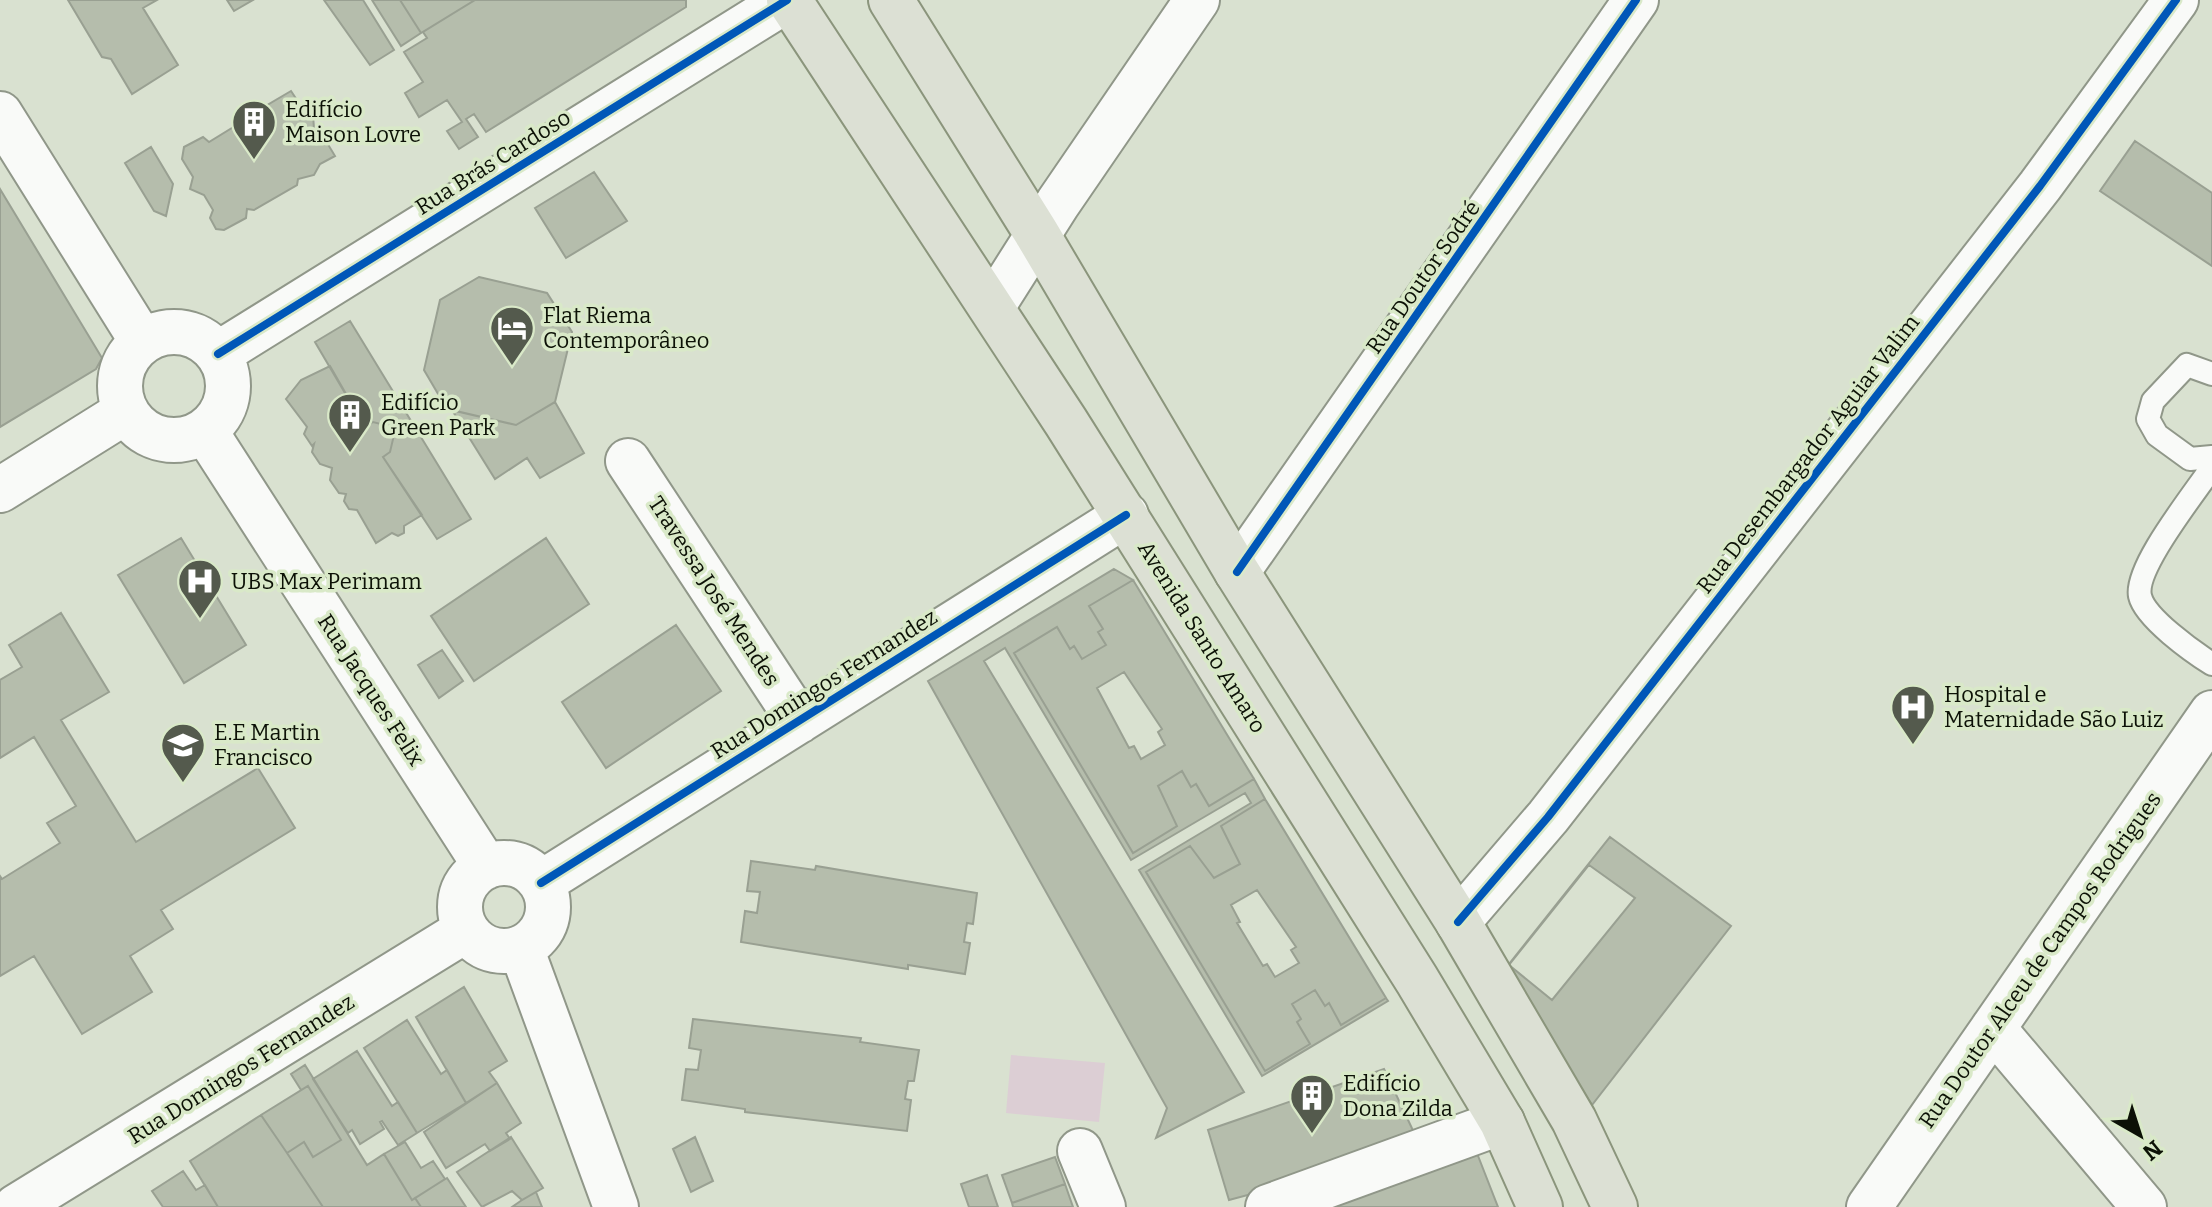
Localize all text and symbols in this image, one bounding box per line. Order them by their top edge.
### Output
place label: Edifício Maison Lovre [285,96,421,148]
building icon: Edifício Maison Lovre [230,98,278,161]
street label: Rua Brás Cardoso [410,103,576,221]
street label: Rua Doutor Sodré [1360,195,1486,359]
place label: Flat Riema Contemporâneo [543,302,709,354]
hotel icon: Flat Riema Contemporâneo [488,304,536,367]
street label: Rua Desembargador Aguiar Valim [1691,309,1925,599]
place label: Edifício Green Park [381,389,496,441]
building icon: Edifício Green Park [326,391,374,454]
street label: Travessa José Mendes [643,491,785,691]
street label: Avenida Santo Amaro [1132,536,1272,738]
hospital icon: UBS Max Perimam [176,557,224,620]
place label: UBS Max Perimam [231,568,422,595]
street label: Rua Domingos Fernandez [706,603,942,765]
street label: Rua Jacques Felix [312,609,430,771]
place label: Hospital e Maternidade São Luiz [1944,681,2164,733]
hospital icon: Hospital e Maternidade São Luiz [1889,683,1937,746]
place label: E.E Martin Francisco [214,719,320,771]
school or university icon: E.E Martin Francisco [159,721,207,784]
street label: Rua Doutor Alceu de Campos Rodrigues [1913,787,2167,1133]
street label: Rua Domingos Fernandez [123,988,359,1150]
place label: Edifício Dona Zilda [1343,1070,1453,1122]
building icon: Edifício Dona Zilda [1288,1072,1336,1135]
north arrow [2100,1095,2180,1175]
text: N [2137,1134,2167,1166]

